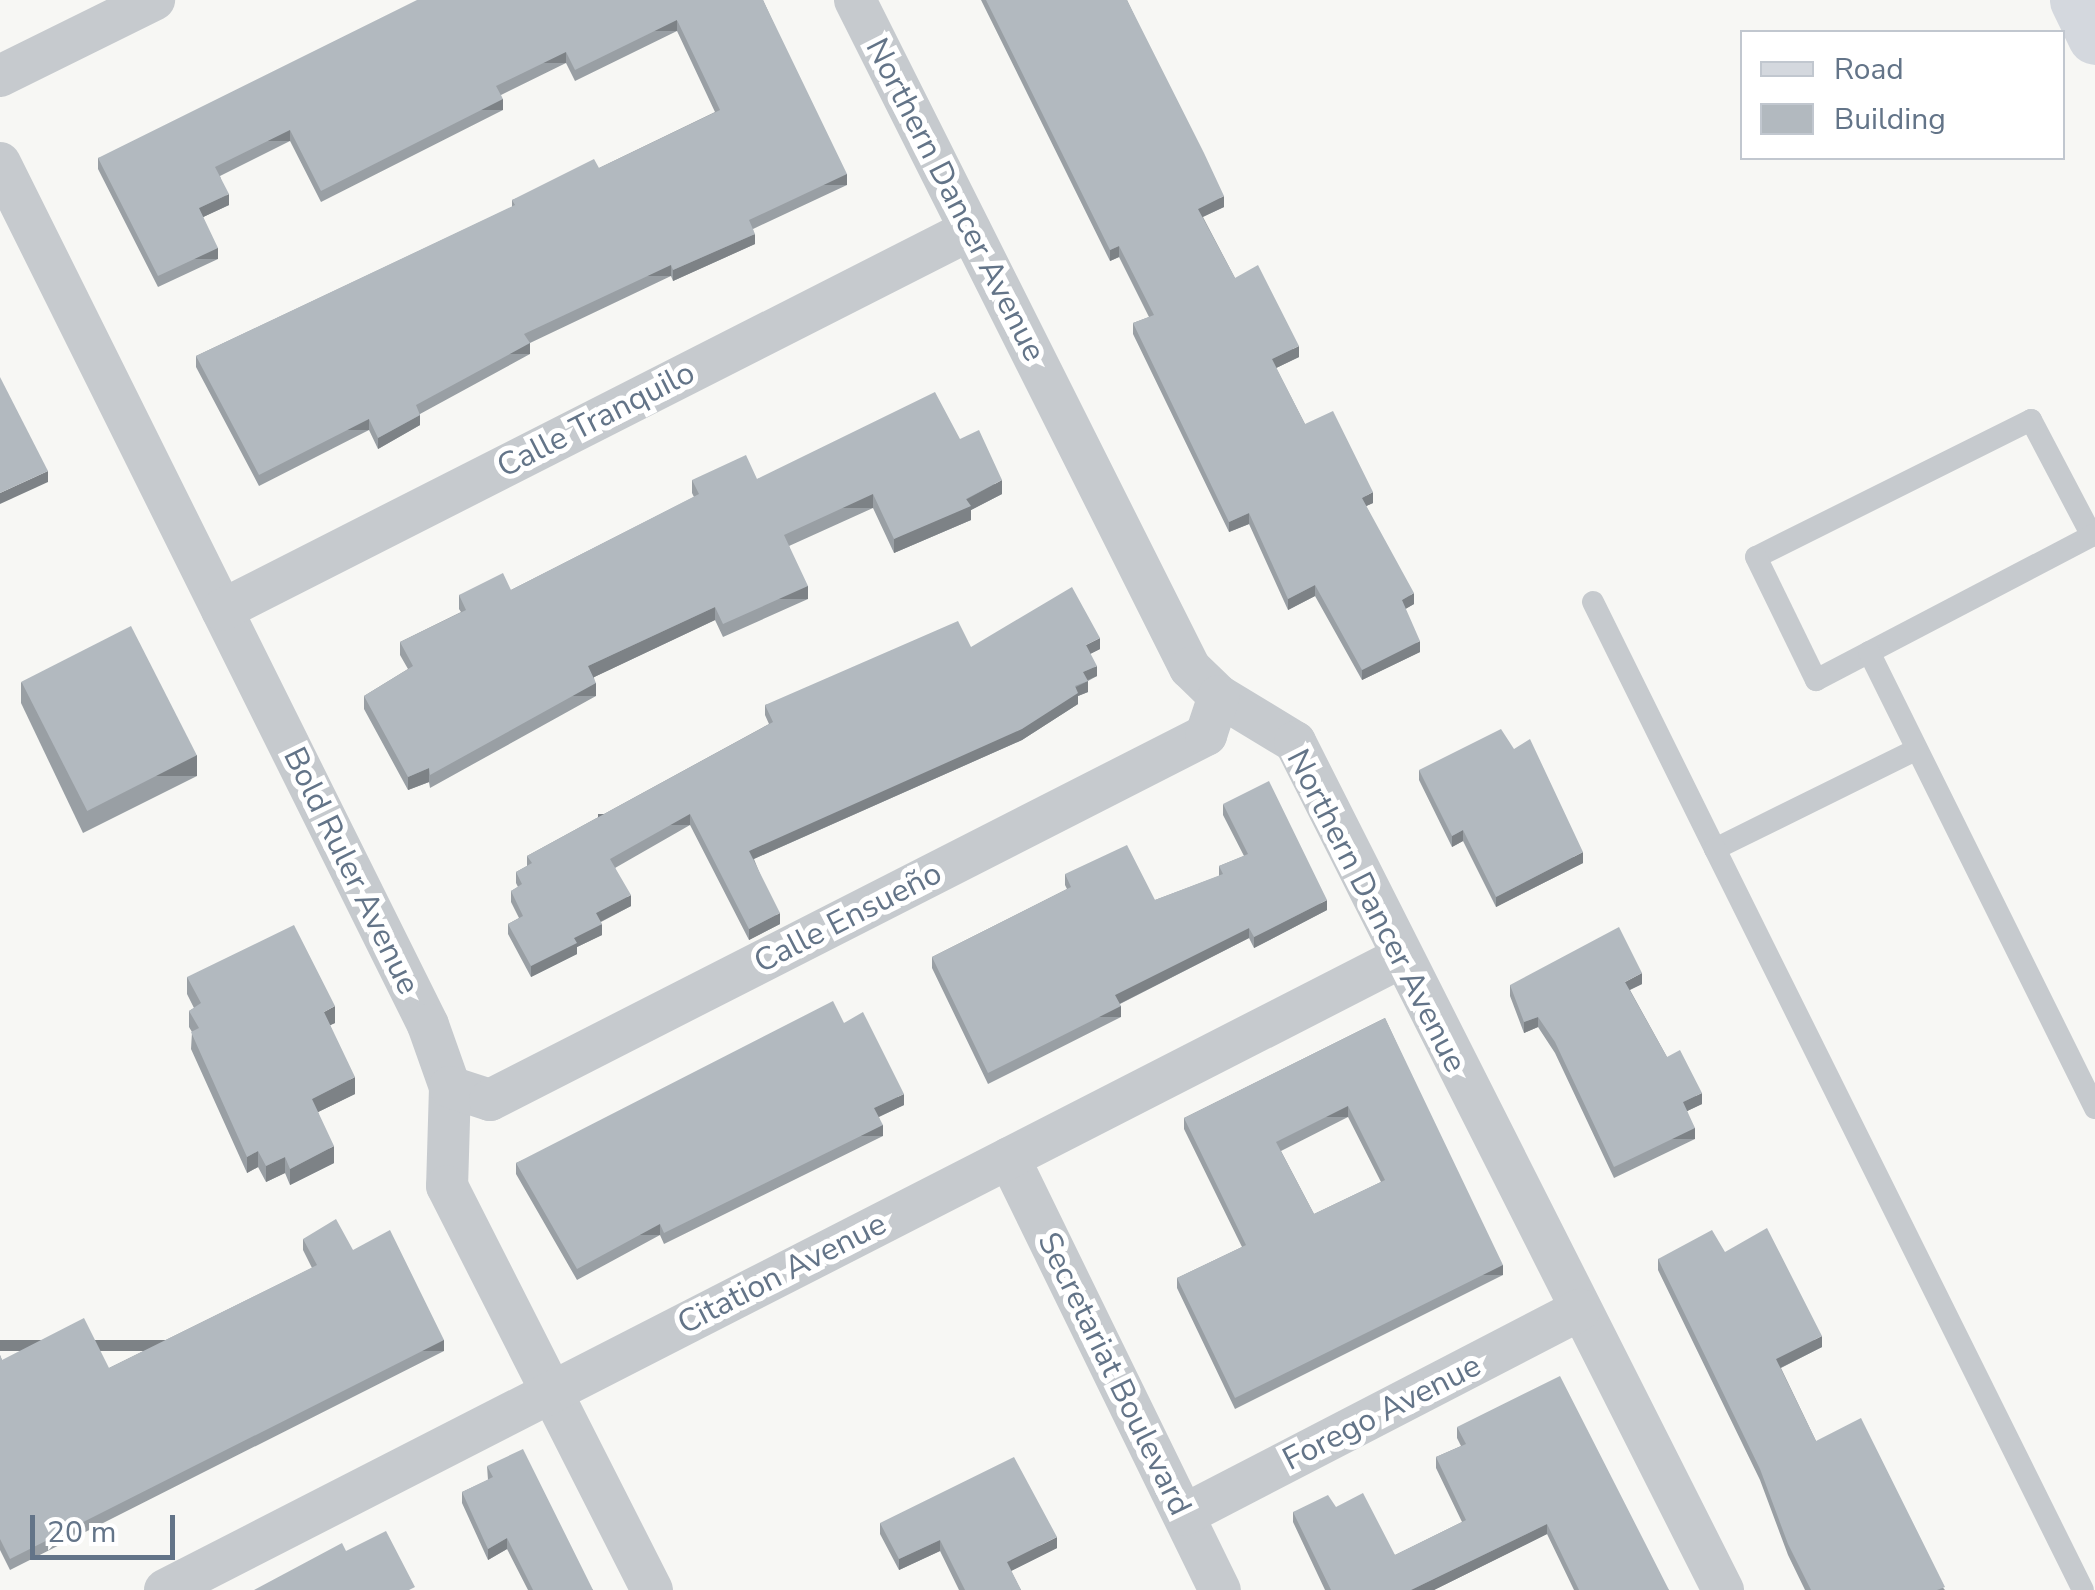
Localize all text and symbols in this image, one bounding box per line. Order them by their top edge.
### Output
legend [1740,30,2065,160]
street label: Northern Dancer Avenue [857,32,1053,368]
text: Road [1834,49,1904,90]
text: Building [1834,99,1946,140]
street label: Calle Tranquilo [491,354,701,486]
street label: Bold Ruler Avenue [275,741,427,1001]
street label: Northern Dancer Avenue [1278,743,1474,1079]
street label: Calle Ensueño [748,854,948,982]
street label: Citation Avenue [671,1205,893,1343]
street label: Secretariat Boulevard [1029,1226,1199,1522]
street label: Forego Avenue [1277,1347,1487,1479]
scale bar [35,1495,180,1557]
text: 20 m [47,1512,116,1553]

